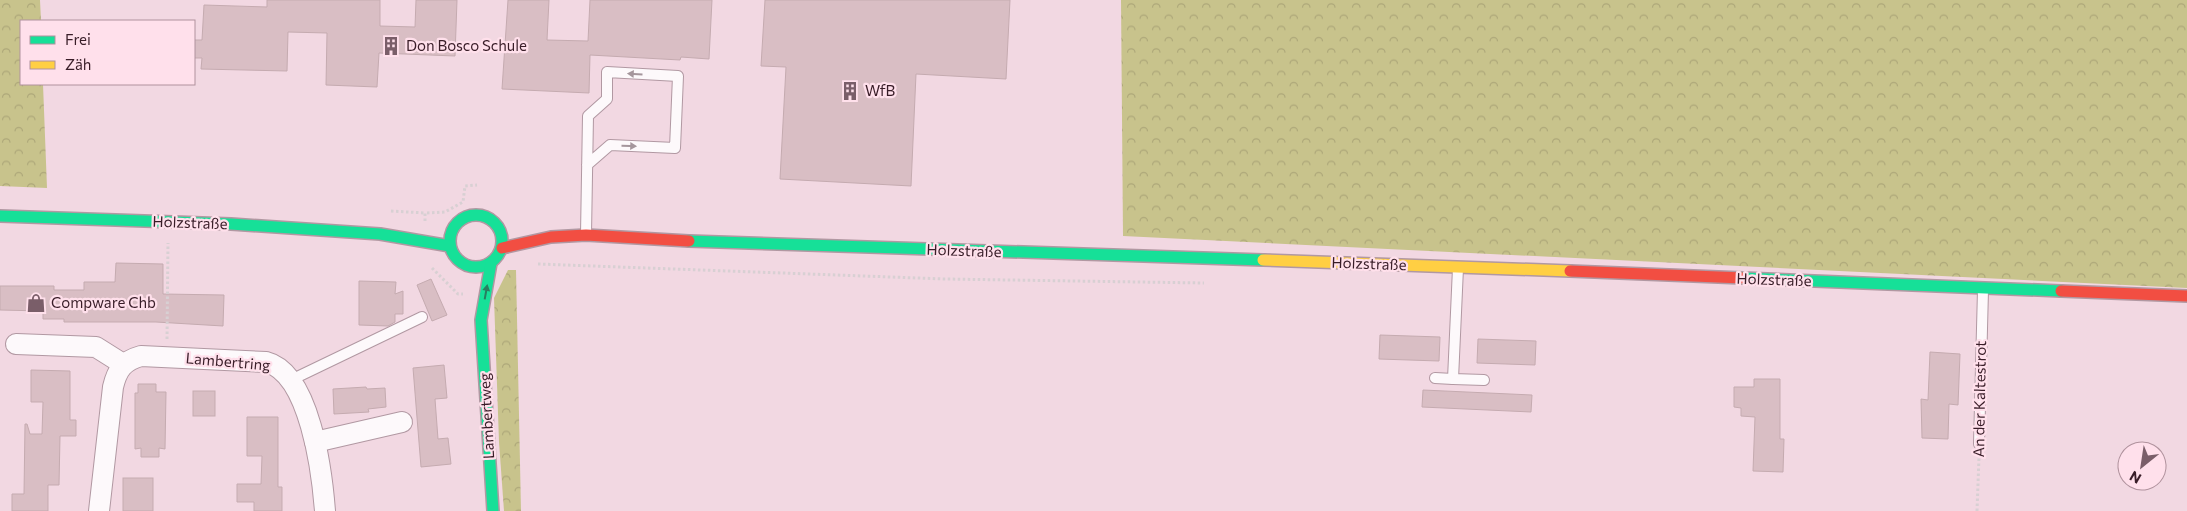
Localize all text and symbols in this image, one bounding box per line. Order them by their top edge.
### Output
legend [20,20,195,85]
text: Frei [65,30,91,48]
building icon: Don Bosco Schule [380,35,402,57]
place label: Don Bosco Schule [406,36,527,54]
text: Zäh [65,55,91,73]
one-way arrow [626,69,642,77]
building icon: WfB [839,80,861,102]
place label: WfB [865,81,896,99]
one-way arrow [621,142,637,150]
street label: Holzstraße [152,212,228,232]
street label: Holzstraße [926,240,1002,260]
street label: Holzstraße [1331,253,1407,273]
street label: Holzstraße [1736,269,1812,289]
one-way arrow [483,283,491,299]
shop icon: Compware Chb [25,292,47,314]
place label: Compware Chb [51,293,156,311]
street label: An der Kaltestrot [1969,341,1989,457]
street label: Lambertring [185,348,271,374]
street label: Lambertweg [475,373,497,460]
north arrow [2117,441,2167,491]
text: N [2126,468,2144,488]

